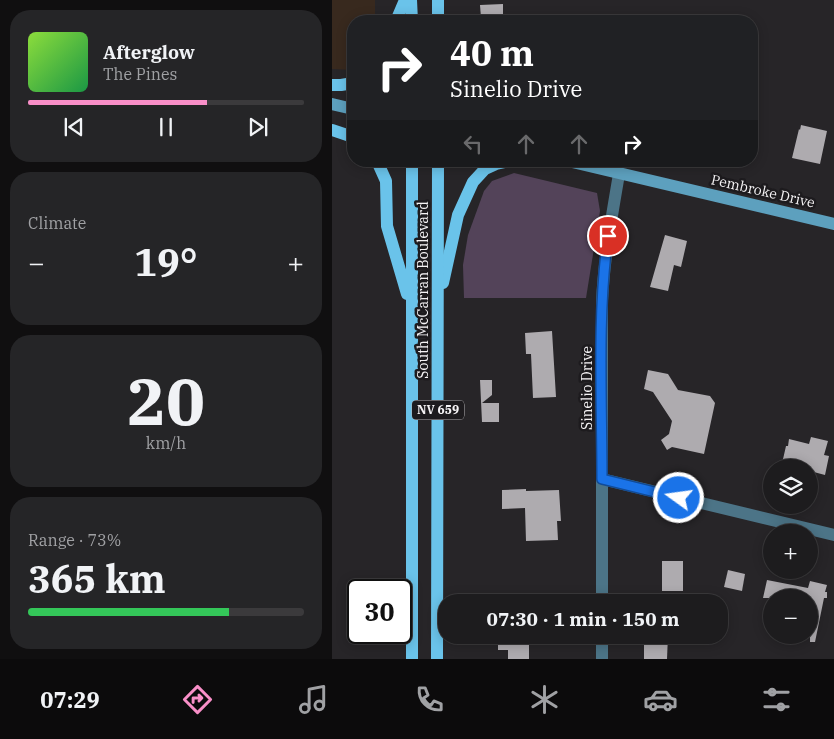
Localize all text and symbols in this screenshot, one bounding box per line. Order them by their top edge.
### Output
text: 40 m [450,30,534,76]
icon: right [367,35,432,100]
text: Afterglow [103,40,195,64]
text: The Pines [103,64,177,84]
text: Sinelio Drive [450,74,582,103]
icon: previous [60,113,88,141]
icon: pause [152,113,180,141]
icon: next [244,113,272,141]
icon: left [459,130,487,158]
icon: ahead [512,130,540,158]
icon: ahead [565,130,593,158]
icon: right [618,130,646,158]
street label: Pembroke Drive [709,170,817,212]
street label: South McCarran Boulevard [414,201,432,379]
text: Climate [28,213,86,233]
pin [587,215,629,257]
icon: arrive [594,222,622,250]
text: 19° [134,237,198,286]
text: − [28,244,45,281]
text: + [287,244,304,281]
street label: Sinelio Drive [578,346,596,430]
text: 20 [127,358,205,443]
road number: NV 659 [412,400,464,420]
text: km/h [146,433,186,453]
map controls [763,459,818,644]
button: layers [763,459,818,514]
position arrow [652,471,704,523]
button: + [763,524,818,579]
text: Range · 73% [28,530,121,550]
text: 365 km [28,554,166,603]
speed limit sign: 30 [347,579,412,644]
button: − [763,589,818,644]
text: 07:30 · 1 min · 150 m [487,607,679,631]
icon: directions [180,682,215,717]
icon: music [296,682,331,717]
icon: phone [412,682,447,717]
icon: climate [527,682,562,717]
icon: car [643,682,678,717]
icon: filters [759,682,794,717]
text: 07:29 [40,685,100,714]

